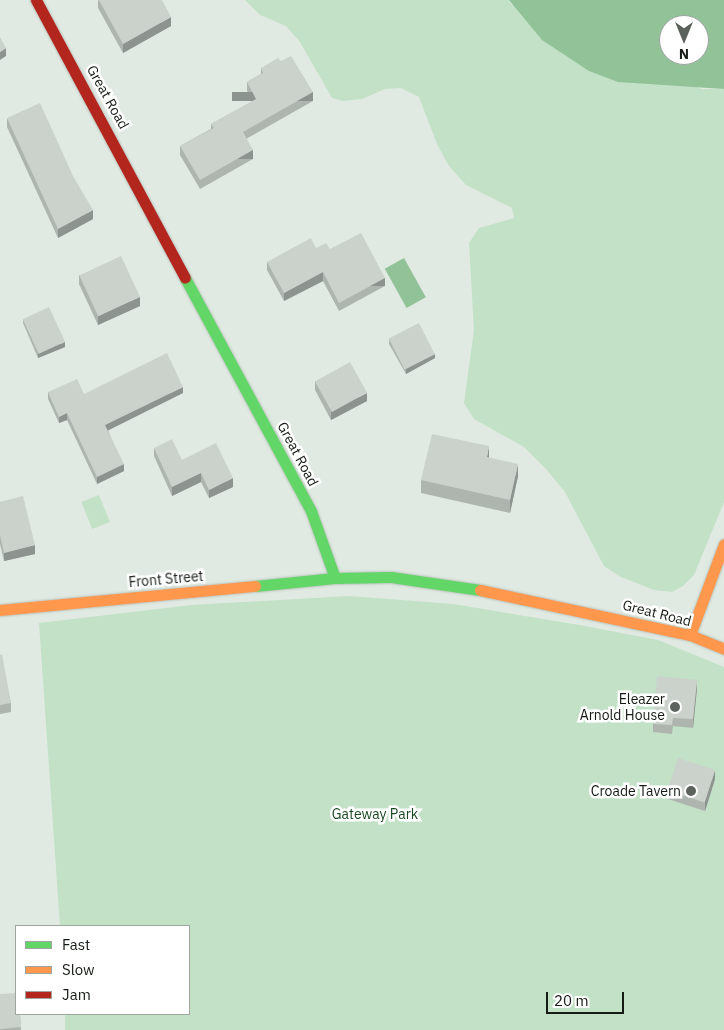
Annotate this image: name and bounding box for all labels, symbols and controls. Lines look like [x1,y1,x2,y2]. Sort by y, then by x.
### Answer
north arrow [659,15,709,65]
text: N [679,45,689,63]
street label: Great Road [84,62,132,132]
street label: Great Road [274,419,322,489]
street label: Front Street [128,567,204,591]
street label: Great Road [621,596,693,630]
place label: Eleazer Arnold House [580,691,665,724]
marker: Eleazer Arnold House [669,701,681,713]
place label: Croade Tavern [591,783,681,799]
marker: Croade Tavern [685,785,697,797]
park label: Gateway Park [332,806,418,822]
legend [15,925,190,1015]
text: Fast [62,935,90,954]
text: Slow [62,960,95,979]
scale bar [549,982,626,1014]
text: Jam [62,985,91,1004]
text: 20 m [554,991,589,1010]

